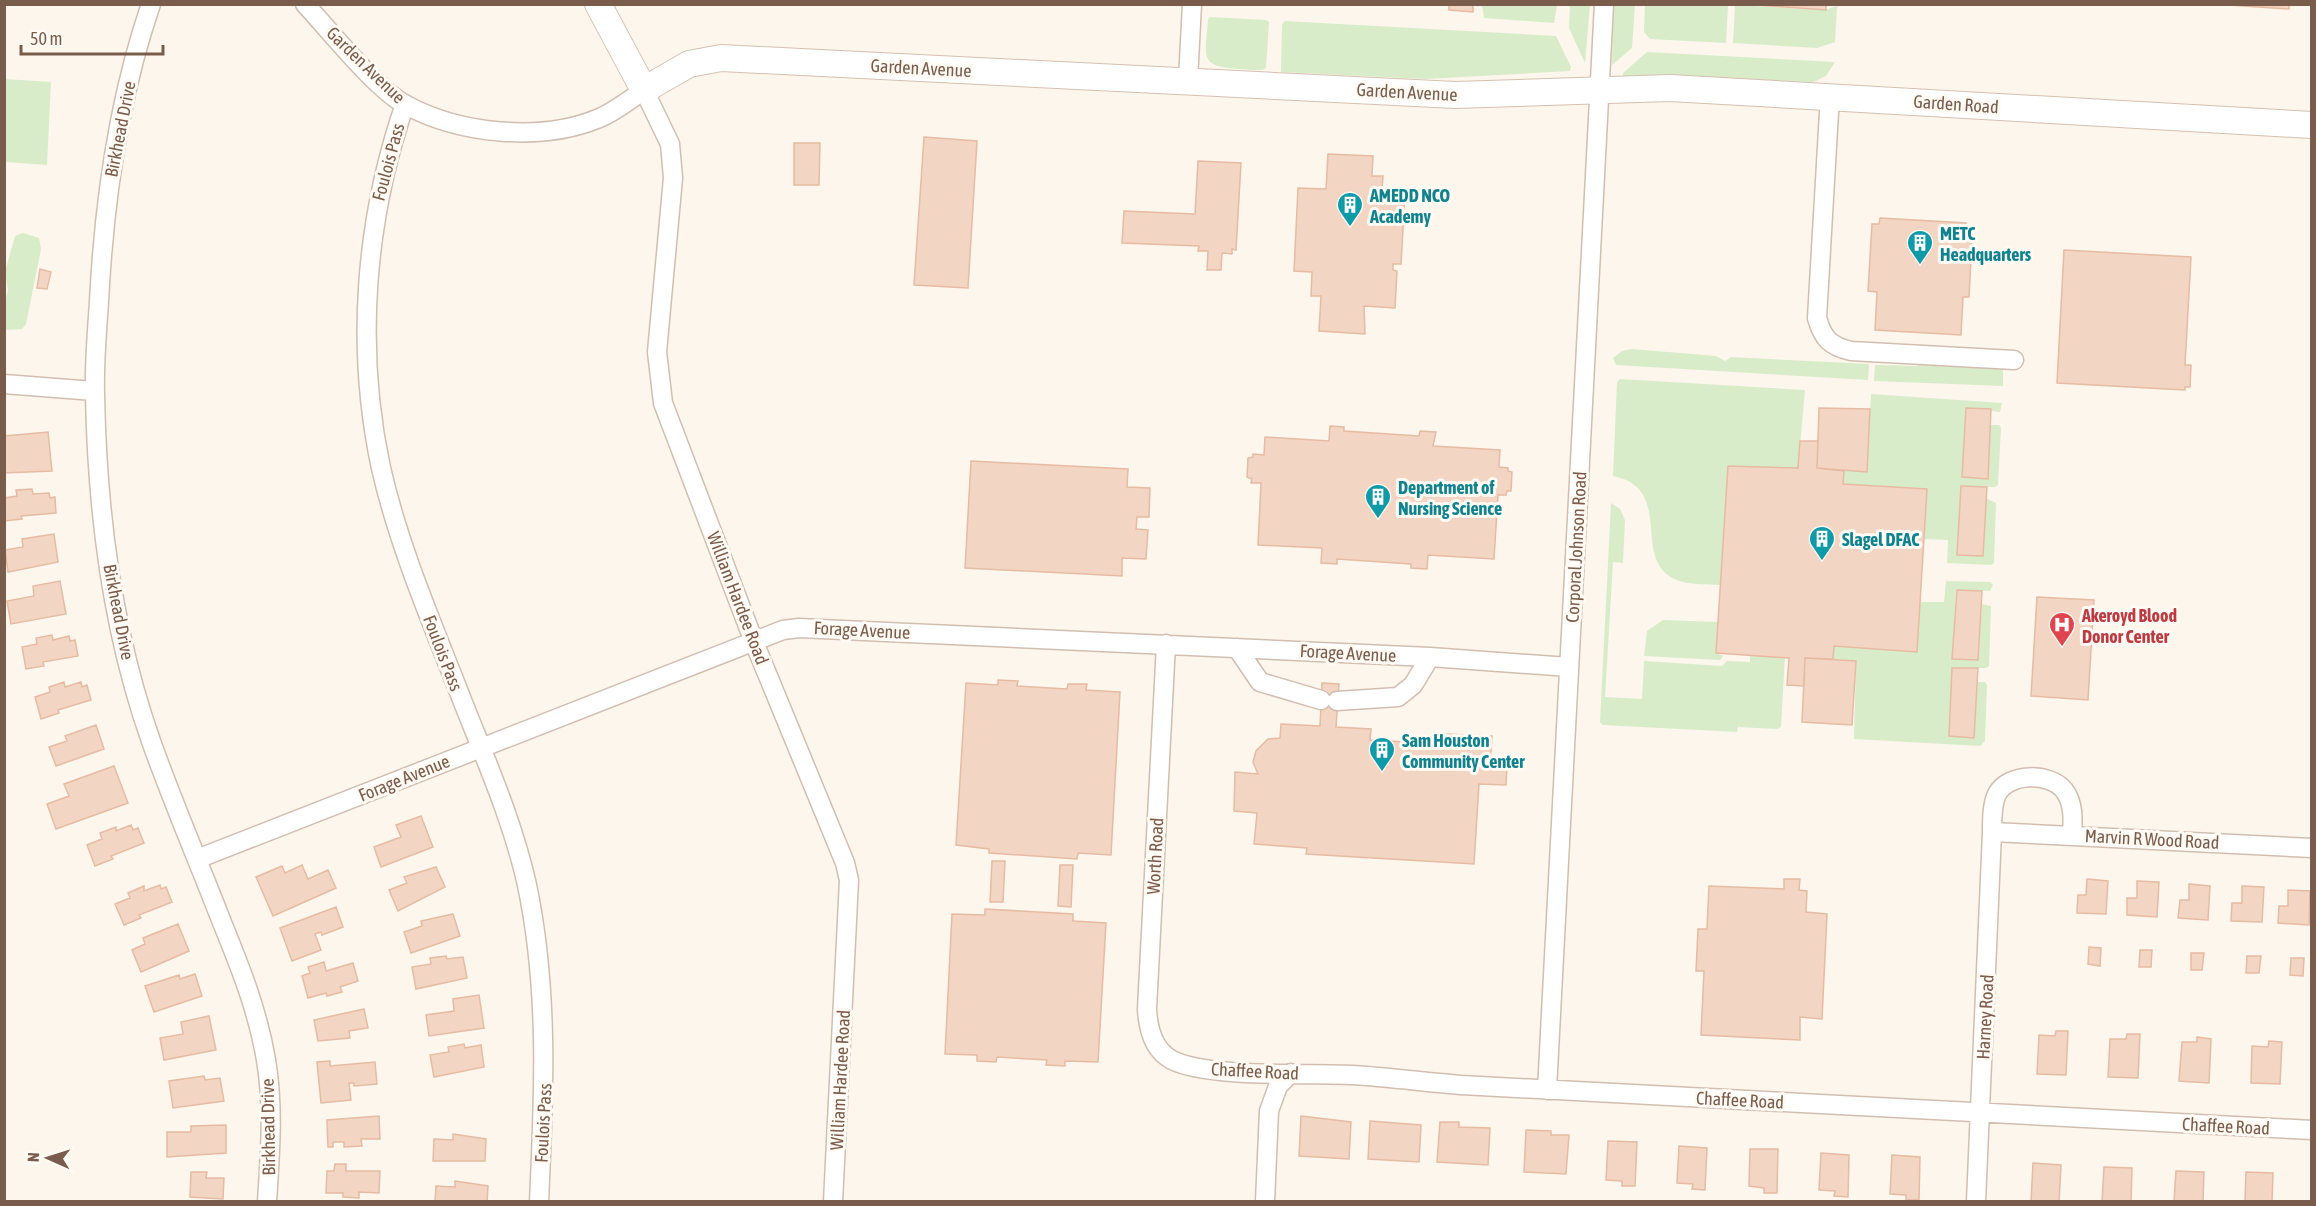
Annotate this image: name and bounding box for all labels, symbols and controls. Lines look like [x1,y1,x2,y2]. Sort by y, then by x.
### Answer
scale bar [21,18,164,56]
street label: Garden Avenue [322,22,410,108]
text: 50 m [30,28,62,49]
street label: Garden Avenue [870,55,972,81]
street label: Birkhead Drive [100,79,140,179]
street label: Garden Avenue [1356,79,1458,105]
street label: Garden Road [1913,91,1999,117]
street label: Foulois Pass [368,121,408,203]
place label: AMEDD NCO Academy [1369,185,1450,227]
building icon: AMEDD NCO Academy [1335,190,1365,228]
place label: METC Headquarters [1940,223,2032,265]
building icon: METC Headquarters [1905,228,1935,266]
street label: Corporal Johnson Road [1562,471,1590,623]
place label: Department of Nursing Science [1398,477,1502,519]
building icon: Department of Nursing Science [1363,482,1393,520]
building icon: Slagel DFAC [1807,524,1837,562]
street label: William Hardee Road [703,529,773,667]
place label: Slagel DFAC [1842,529,1919,550]
street label: Birkhead Drive [99,562,139,662]
place label: Akeroyd Blood Donor Center [2081,605,2177,647]
hospital icon: Akeroyd Blood Donor Center [2047,610,2077,648]
street label: Foulois Pass [419,612,467,694]
street label: Forage Avenue [813,617,911,643]
street label: Forage Avenue [1299,640,1397,666]
place label: Sam Houston Community Center [1402,730,1525,772]
building icon: Sam Houston Community Center [1367,735,1397,773]
street label: Forage Avenue [355,750,453,806]
street label: Worth Road [1143,817,1167,895]
street label: Marvin R Wood Road [2084,825,2220,853]
street label: Harney Road [1972,974,1998,1060]
street label: William Hardee Road [826,1009,854,1151]
street label: Chaffee Road [1210,1058,1300,1084]
street label: Birkhead Drive [257,1078,279,1176]
street label: Foulois Pass [530,1083,556,1163]
street label: Chaffee Road [1695,1087,1785,1113]
street label: Chaffee Road [2181,1113,2271,1139]
north arrow [18,1128,78,1188]
text: N [24,1152,42,1162]

